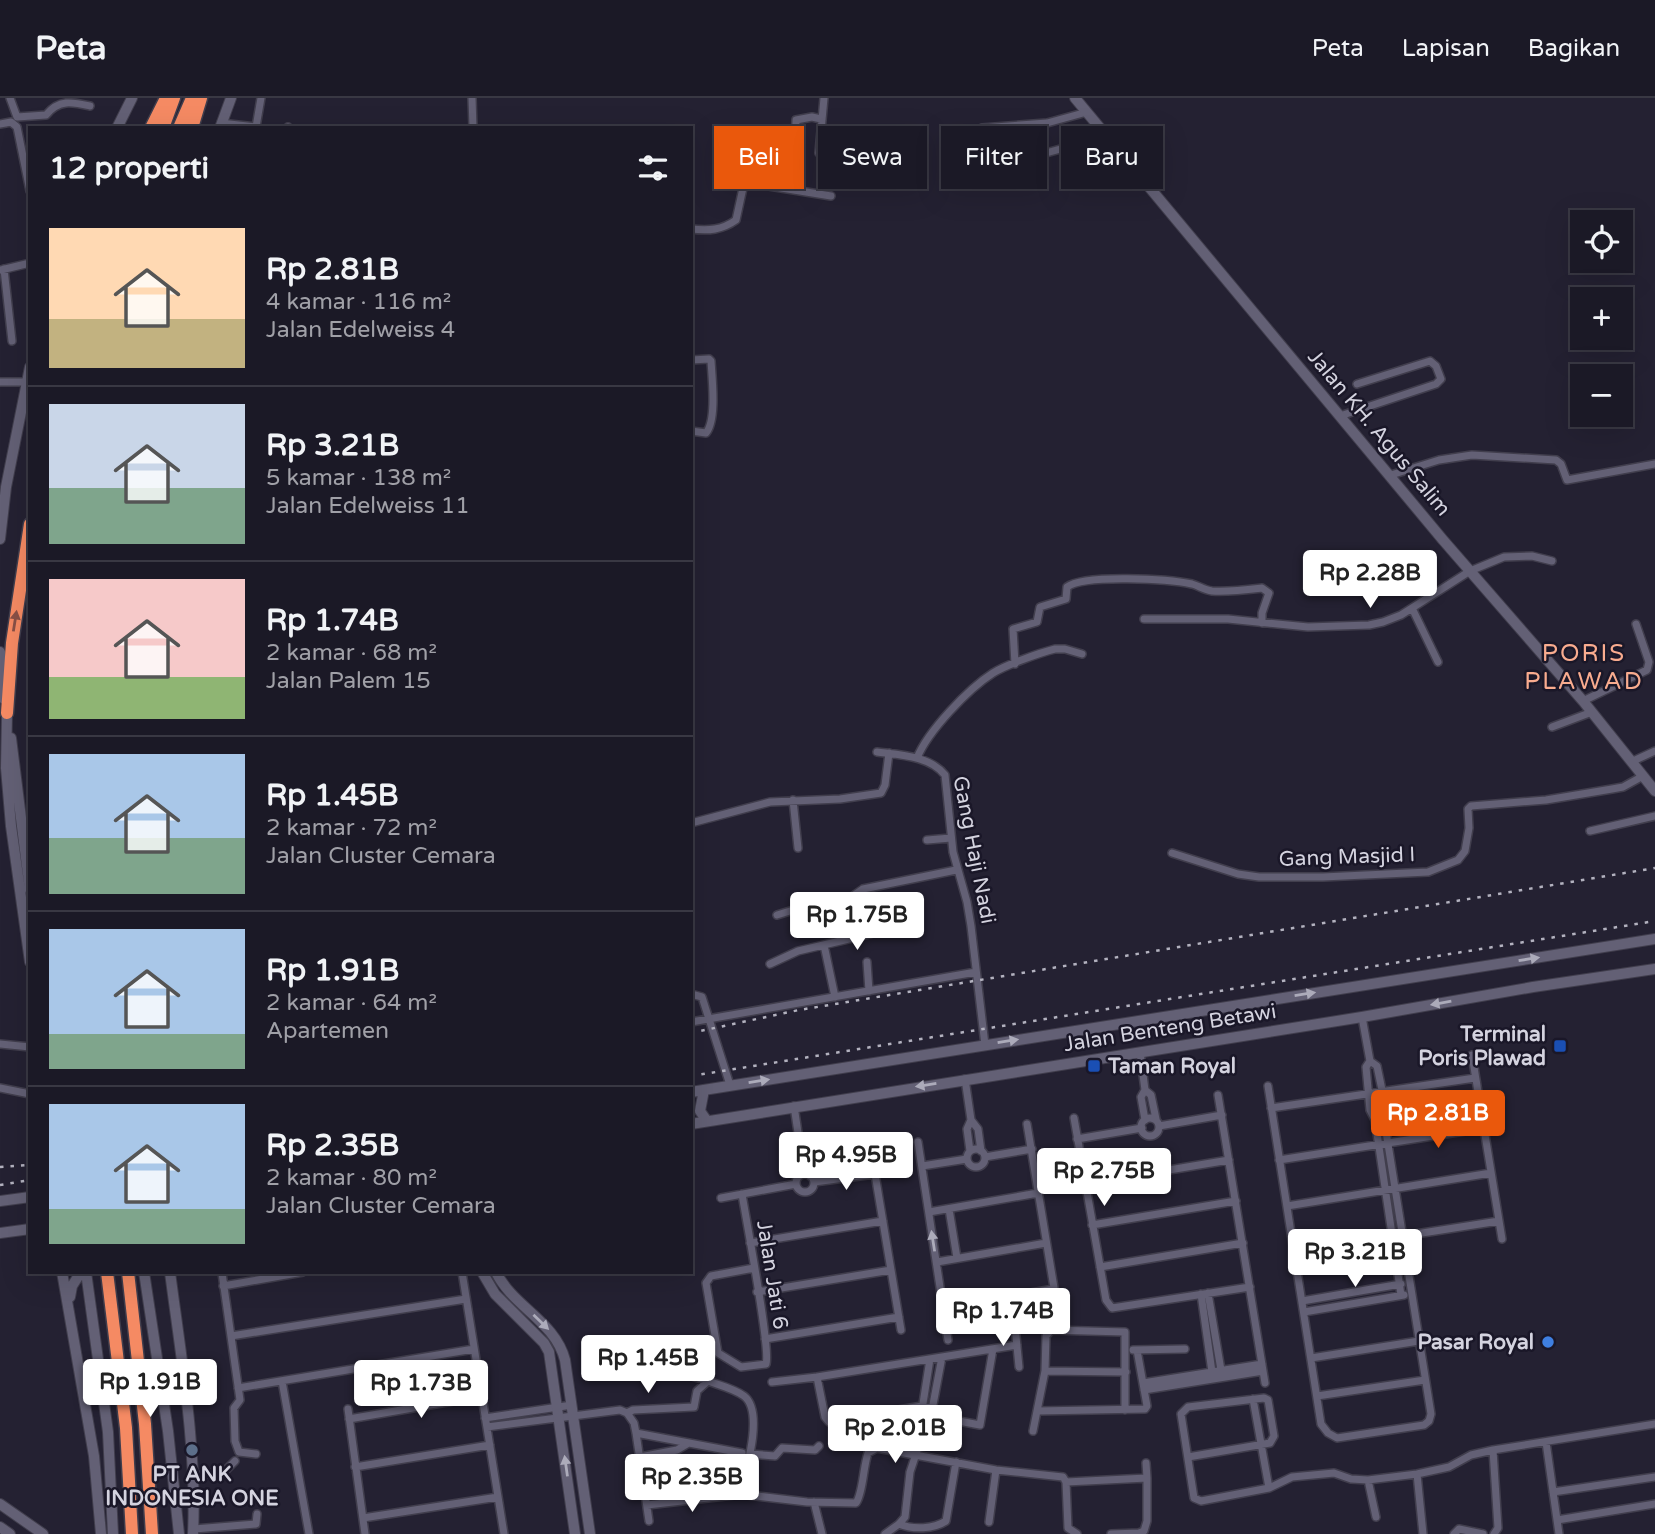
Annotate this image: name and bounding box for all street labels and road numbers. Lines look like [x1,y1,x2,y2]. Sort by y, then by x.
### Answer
street label: Jalan KH. Agus Salim [1302,345,1456,521]
street label: Gang Haji Nadi [947,774,1001,926]
street label: Gang Masjid I [1278,842,1416,872]
street label: Jalan Benteng Betawi [1062,999,1278,1057]
street label: Jalan Jati 6 [751,1219,793,1331]

